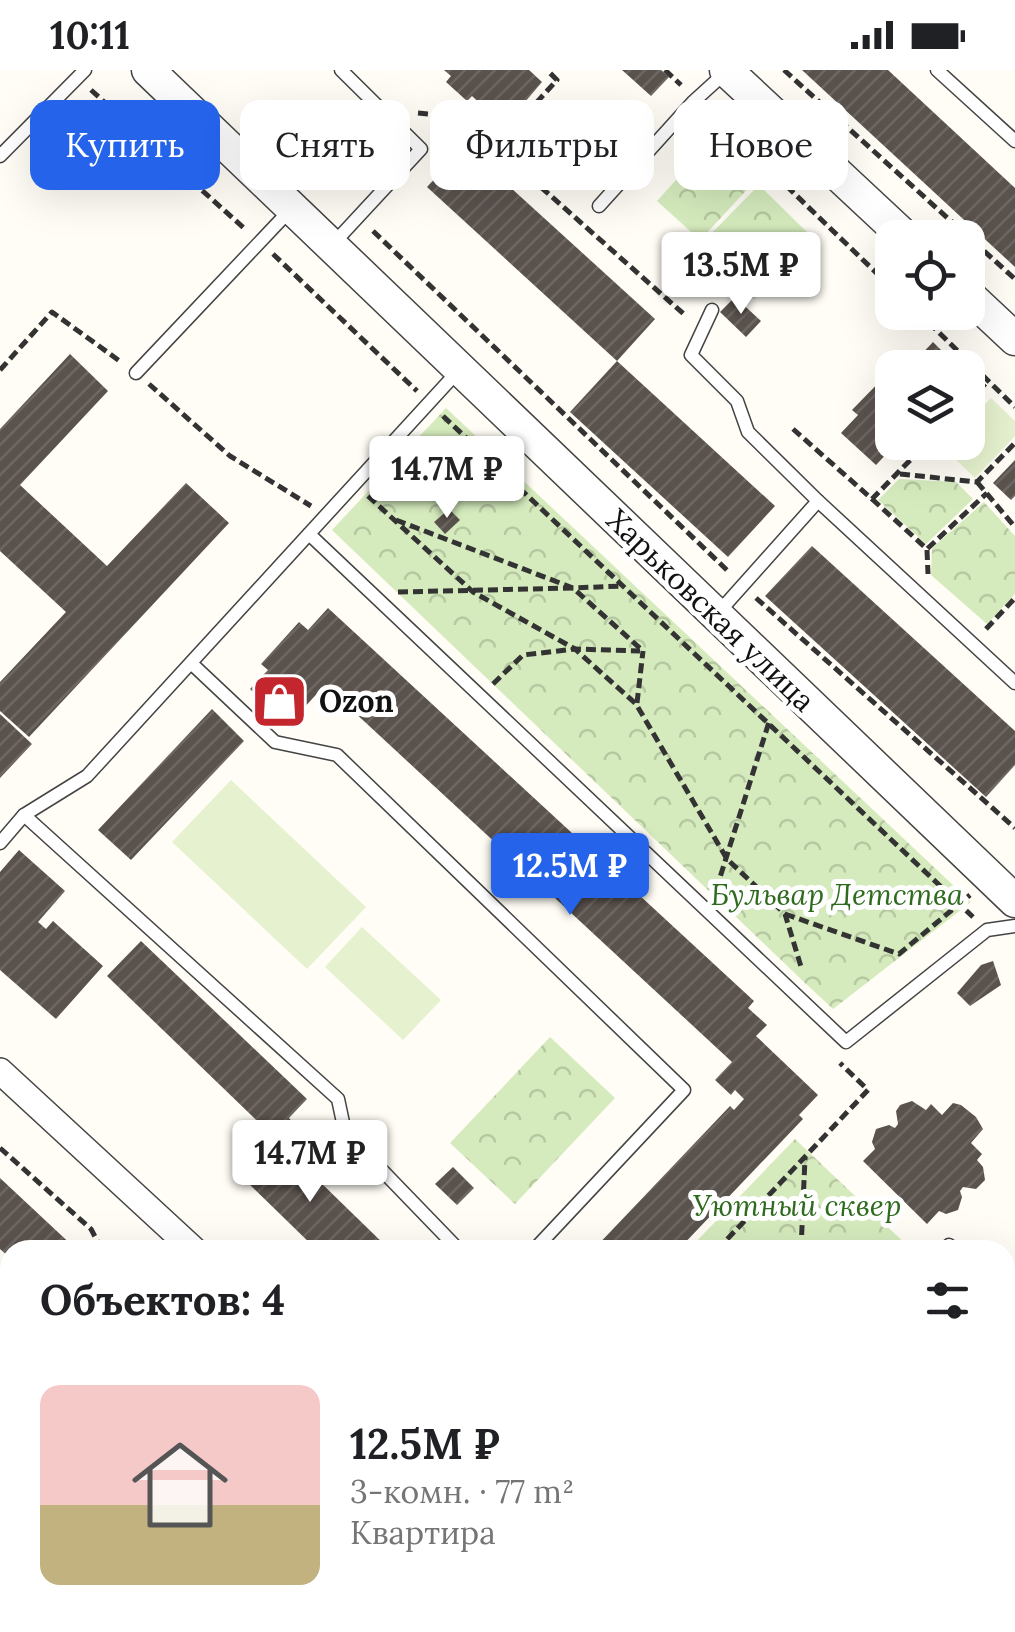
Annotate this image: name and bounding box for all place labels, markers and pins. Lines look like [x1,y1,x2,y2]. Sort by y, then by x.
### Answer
pin: 13.5M ₽ [649,232,833,317]
pin: 14.7M ₽ [355,436,539,521]
shop icon: Ozon [250,671,310,731]
place label: Ozon [319,682,394,720]
pin: 12.5M ₽ [478,833,662,918]
pin: 14.7M ₽ [218,1120,402,1205]

